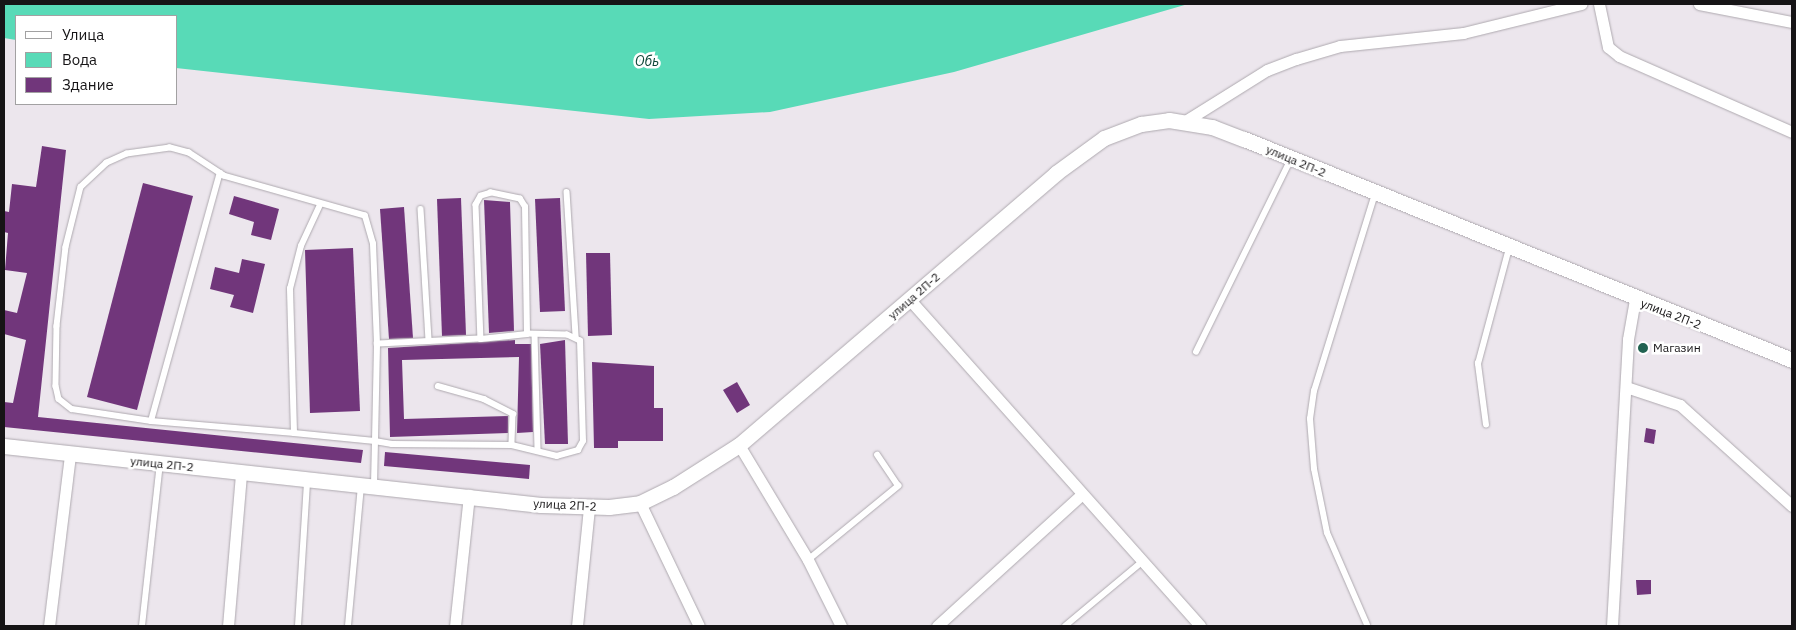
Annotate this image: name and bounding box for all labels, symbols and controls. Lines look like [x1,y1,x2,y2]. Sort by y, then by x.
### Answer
legend [15,15,178,105]
text: Улица [62,25,104,44]
text: Вода [62,50,97,69]
water label: Обь [635,53,659,69]
text: Здание [62,75,114,94]
street label: улица 2П-2 [1264,142,1328,180]
street label: улица 2П-2 [885,270,943,322]
street label: улица 2П-2 [1639,296,1703,332]
place label: Магазин [1653,341,1701,355]
marker: Магазин [1637,342,1649,354]
street label: улица 2П-2 [130,454,194,474]
street label: улица 2П-2 [533,496,597,514]

